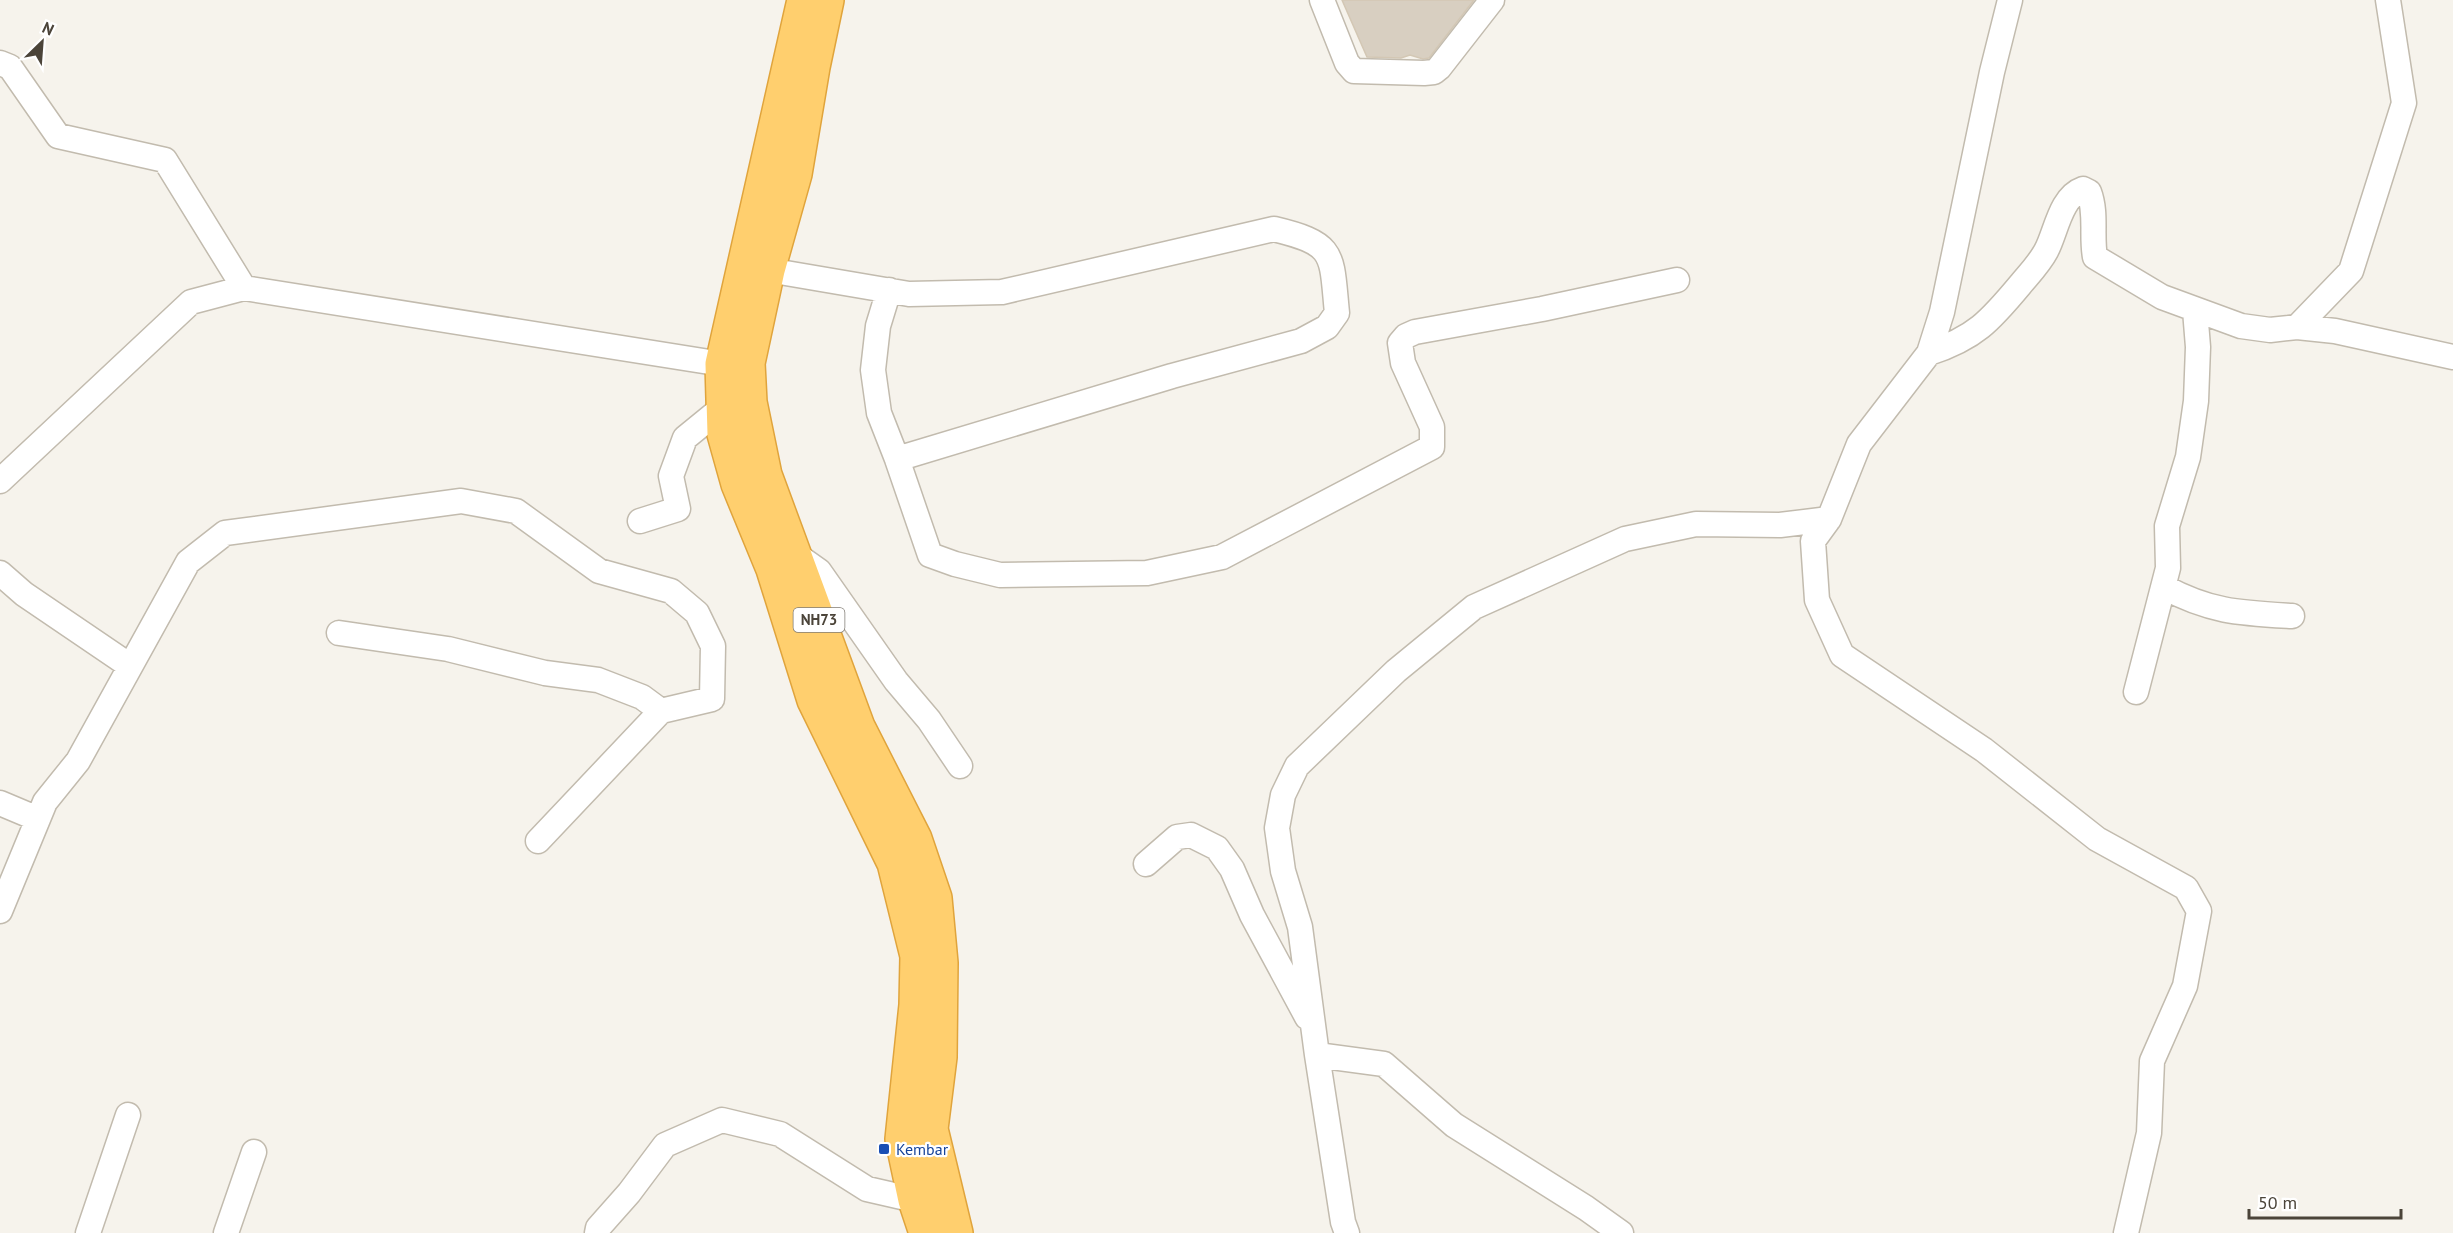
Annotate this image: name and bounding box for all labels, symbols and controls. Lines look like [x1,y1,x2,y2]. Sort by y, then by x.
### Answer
north arrow [12,12,72,72]
text: N [39,17,57,40]
road number: NH73 [794,608,844,632]
place label: Kembar [896,1139,949,1159]
marker: Kembar [877,1142,891,1156]
scale bar [2249,1182,2400,1220]
text: 50 m [2258,1191,2297,1214]

